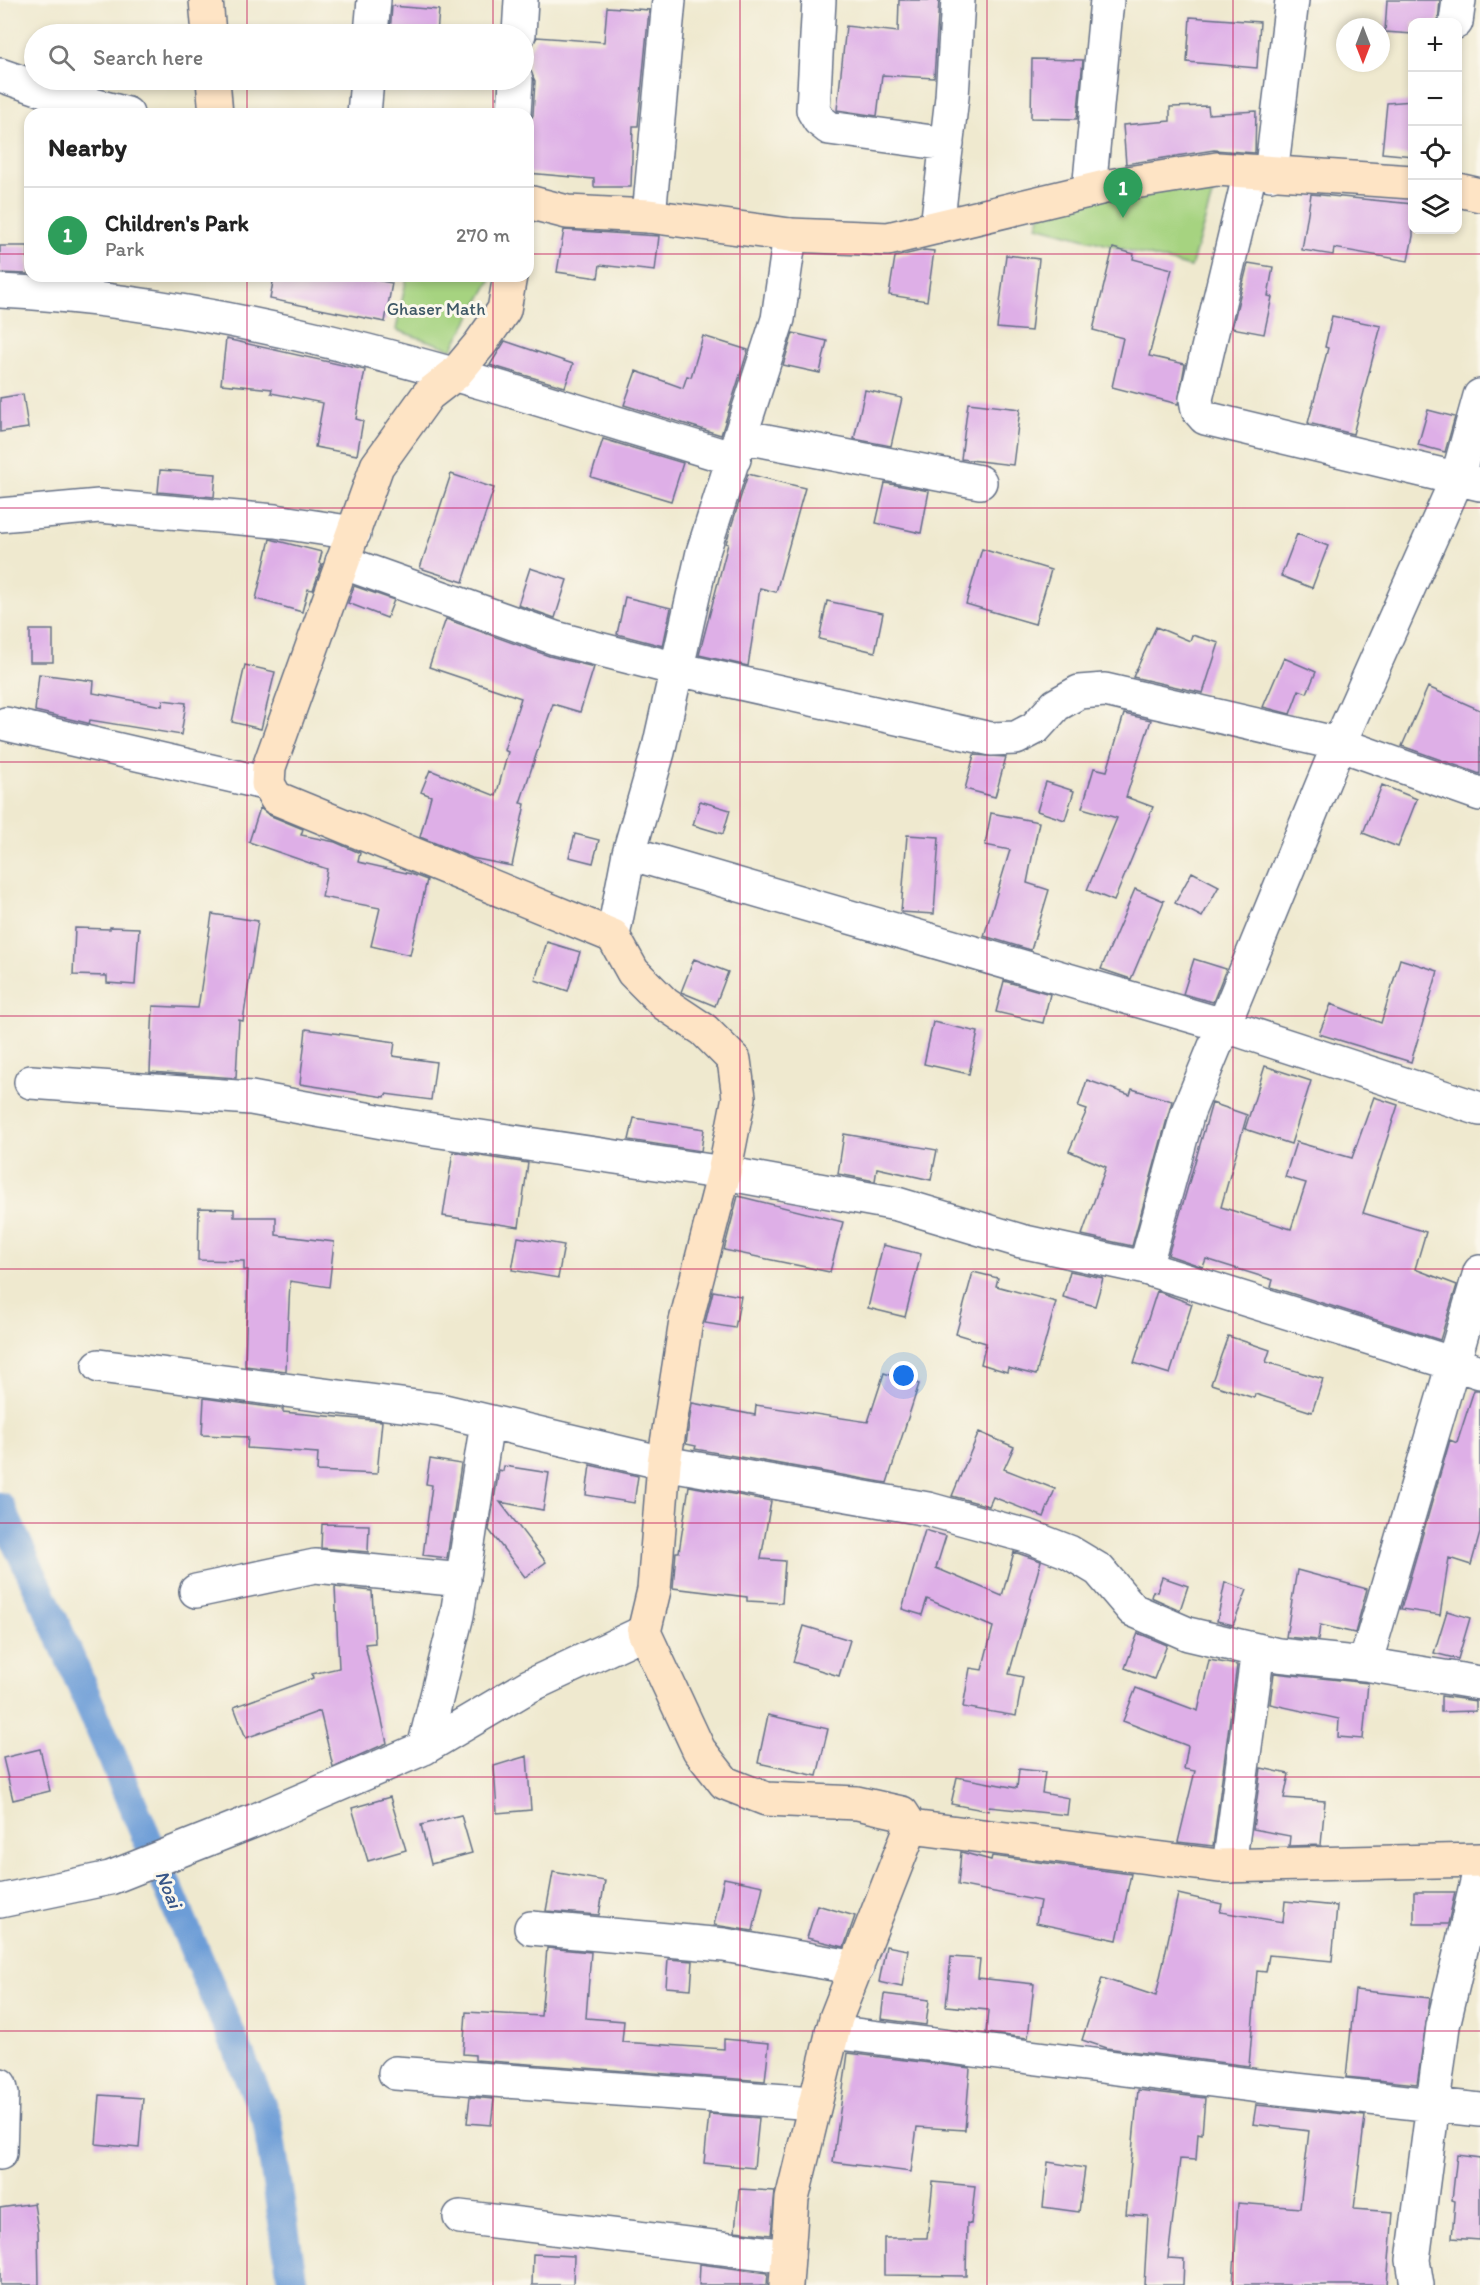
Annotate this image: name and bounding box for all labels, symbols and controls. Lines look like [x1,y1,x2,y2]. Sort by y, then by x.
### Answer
north arrow [1336,18,1390,72]
map controls [1408,18,1462,234]
button: + [1408,18,1462,72]
search box [24,24,534,90]
icon: search [45,41,78,74]
text: Search here [93,44,203,71]
button: − [1408,72,1462,126]
button: locate [1408,126,1462,180]
text: Nearby [48,131,127,163]
pin: 1 [1104,168,1142,218]
button: layers [1408,180,1462,234]
text: Children's Park [105,210,249,237]
text: 1 [63,223,72,247]
text: 270 m [456,223,510,247]
text: Park [105,237,144,261]
park label: Ghaser Math [387,298,485,320]
your location [889,1361,918,1390]
water label: Noai [150,1867,188,1913]

